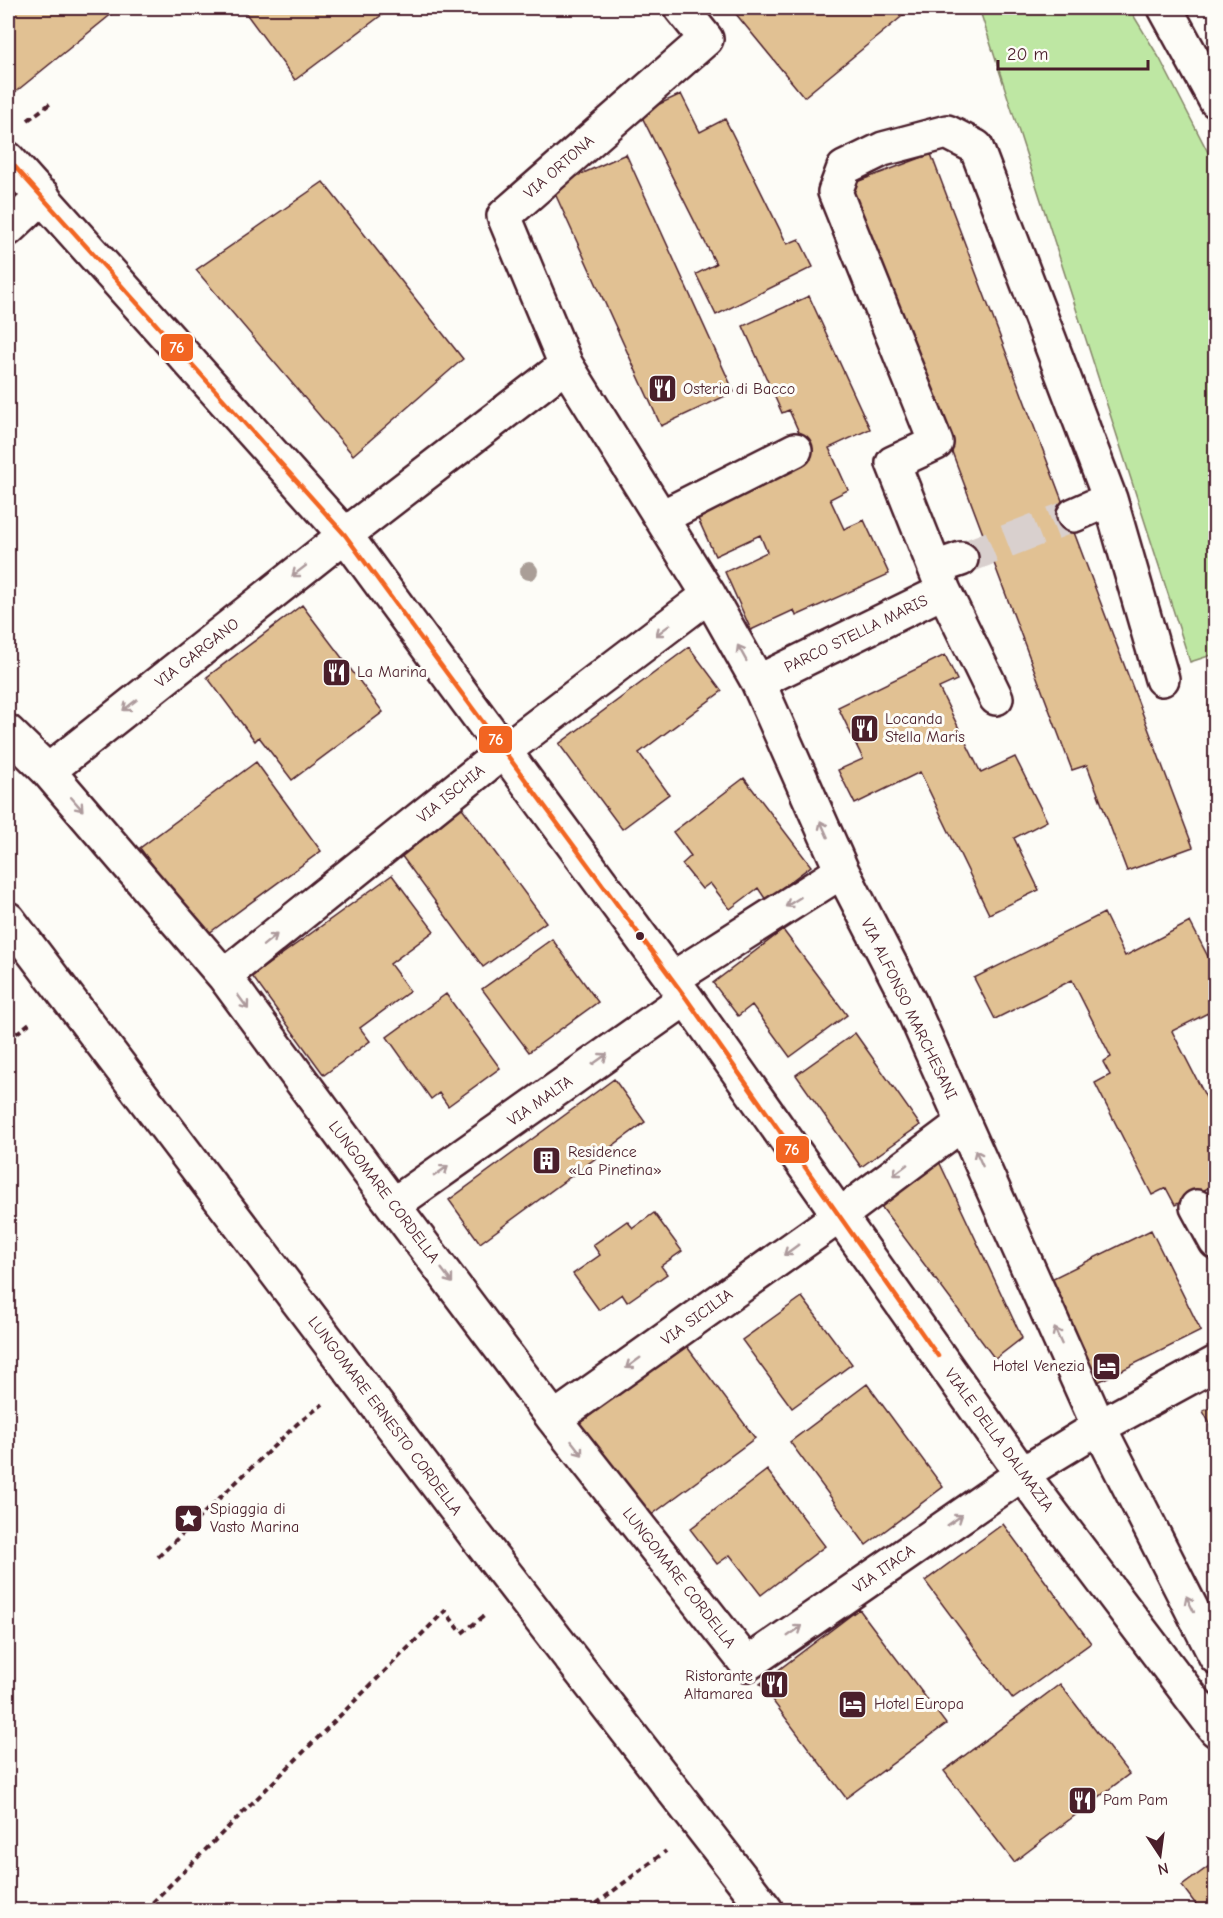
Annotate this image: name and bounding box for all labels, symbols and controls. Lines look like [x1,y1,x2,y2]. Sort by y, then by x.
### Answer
scale bar [998,33,1148,71]
text: 20 m [1007,44,1048,65]
street label: VIA ORTONA [520,132,598,202]
line badge: 76 [160,333,194,362]
text: 76 [170,339,184,357]
restaurant icon: Osteria di Bacco [646,373,678,405]
place label: Osteria di Bacco [683,380,795,398]
one-way arrow [291,564,307,577]
street label: PARCO STELLA MARIS [781,591,931,677]
street label: VIA GARGANO [152,615,242,691]
one-way arrow [655,624,671,637]
one-way arrow [735,645,747,662]
restaurant icon: La Marina [320,656,352,688]
place label: La Marina [357,663,427,681]
one-way arrow [122,699,138,712]
place label: Locanda Stella Maris [885,710,965,746]
restaurant icon: Locanda Stella Maris [848,712,880,744]
line badge: 76 [478,725,513,754]
text: 76 [489,731,503,749]
street label: VIA ISCHIA [414,761,488,827]
one-way arrow [70,796,84,811]
one-way arrow [817,821,829,839]
one-way arrow [785,897,802,909]
street label: VIA ALFONSO MARCHESANI [857,916,961,1102]
unlabelled marker [634,930,646,942]
one-way arrow [262,933,278,946]
one-way arrow [237,993,249,1009]
one-way arrow [591,1053,608,1065]
street label: VIA MALTA [504,1072,576,1130]
street label: LUNGOMARE CORDELLA [325,1118,443,1266]
line badge: 76 [775,1135,810,1164]
text: 76 [785,1141,799,1159]
place label: Residence «La Pinetina» [568,1143,662,1179]
building icon: Residence «La Pinetina» [531,1145,563,1177]
one-way arrow [973,1149,984,1167]
one-way arrow [892,1164,908,1177]
one-way arrow [432,1165,448,1177]
one-way arrow [784,1243,800,1256]
one-way arrow [440,1268,453,1284]
street label: VIA SICILIA [658,1285,736,1349]
street label: LUNGOMARE ERNESTO CORDELLA [304,1313,466,1519]
one-way arrow [1052,1327,1064,1345]
hotel icon: Hotel Venezia [1090,1350,1122,1382]
one-way arrow [625,1357,641,1369]
place label: Hotel Venezia [993,1357,1085,1375]
street label: VIALE DELLA DALMAZIA [941,1365,1057,1515]
one-way arrow [571,1440,584,1456]
place label: Spiaggia di Vasto Marina [210,1500,299,1536]
place icon: Spiaggia di Vasto Marina [173,1502,205,1534]
street label: LUNGOMARE CORDELLA [619,1504,739,1652]
one-way arrow [946,1514,962,1526]
street label: VIA ITACA [850,1541,918,1597]
one-way arrow [1183,1596,1195,1614]
one-way arrow [786,1625,802,1637]
place label: Ristorante Altamarea [684,1667,753,1703]
restaurant icon: Ristorante Altamarea [758,1669,790,1701]
hotel icon: Hotel Europa [837,1688,869,1720]
place label: Hotel Europa [874,1695,964,1713]
restaurant icon: Pam Pam [1066,1784,1098,1816]
place label: Pam Pam [1103,1791,1168,1809]
north arrow [1130,1825,1190,1885]
text: N [1156,1859,1170,1879]

